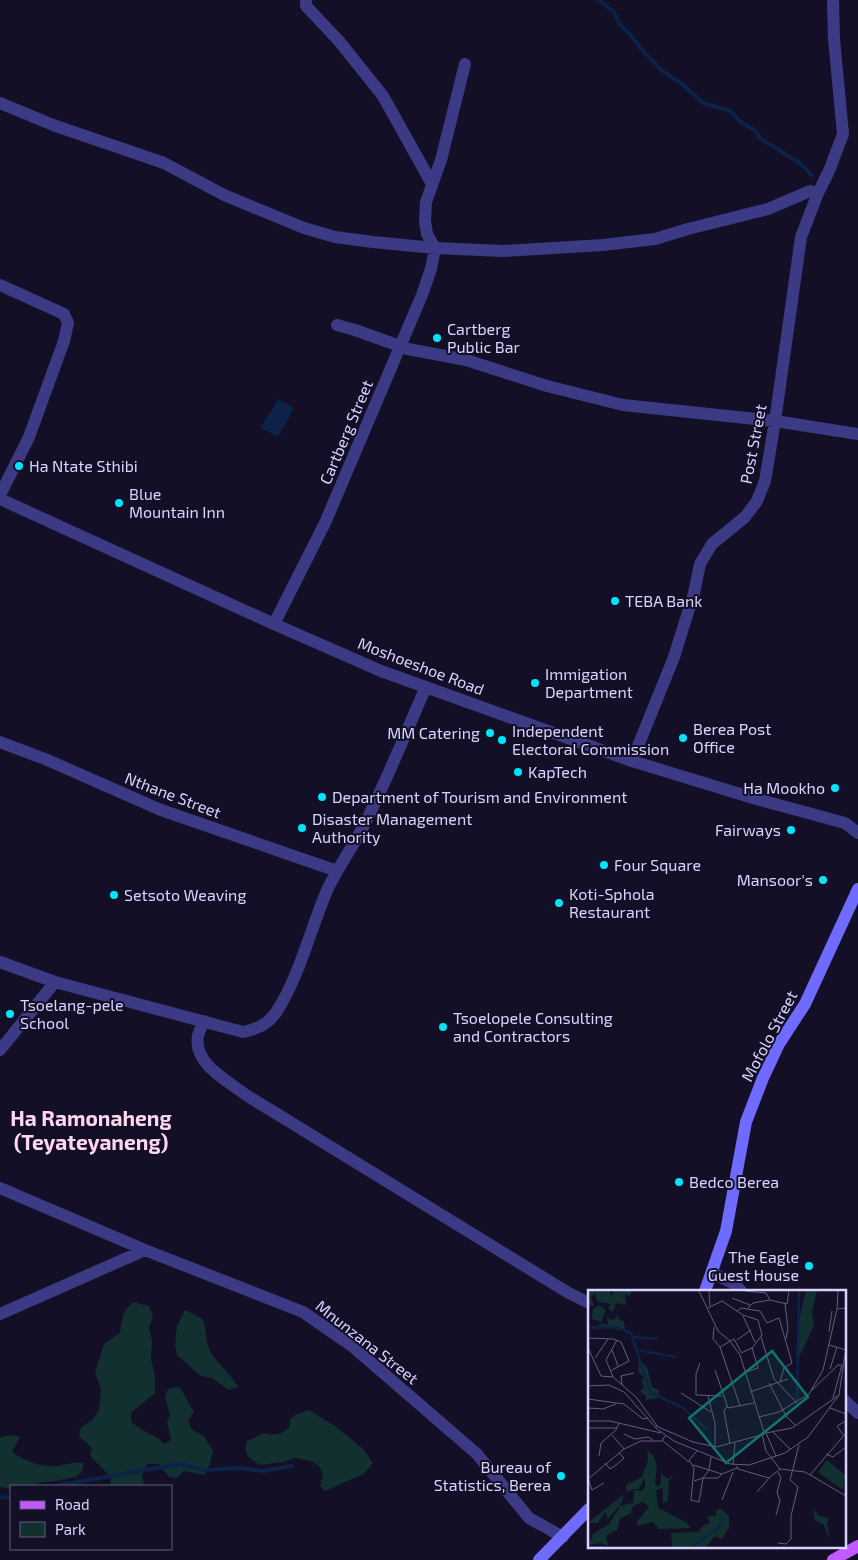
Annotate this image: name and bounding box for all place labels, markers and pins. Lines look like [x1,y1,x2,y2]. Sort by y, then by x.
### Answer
place label: Cartberg Public Bar [447,319,520,356]
marker: Cartberg Public Bar [431,332,443,344]
place label: Ha Ntate Sthibi [29,456,138,475]
marker: Ha Ntate Sthibi [13,460,25,472]
place label: Blue Mountain Inn [129,484,225,521]
marker: Blue Mountain Inn [113,497,125,509]
place label: TEBA Bank [625,591,702,610]
marker: TEBA Bank [609,595,621,607]
place label: Immigation Department [545,664,633,701]
marker: Immigation Department [529,677,541,689]
place label: Berea Post Office [693,719,771,756]
place label: Independent Electoral Commission [512,721,669,758]
place label: MM Catering [387,723,480,742]
marker: MM Catering [484,727,496,739]
marker: Berea Post Office [677,732,689,744]
marker: Independent Electoral Commission [496,734,508,746]
place label: KapTech [528,762,587,781]
marker: KapTech [512,766,524,778]
place label: Ha Mookho [743,778,825,797]
marker: Ha Mookho [829,782,841,794]
place label: Department of Tourism and Environment [332,787,627,806]
marker: Department of Tourism and Environment [316,791,328,803]
place label: Disaster Management Authority [312,809,472,846]
place label: Fairways [715,820,781,839]
marker: Disaster Management Authority [296,822,308,834]
marker: Fairways [785,824,797,836]
place label: Four Square [614,855,701,874]
marker: Four Square [598,859,610,871]
place label: Mansoor's [737,870,813,889]
marker: Mansoor's [817,874,829,886]
place label: Koti-Sphola Restaurant [569,884,655,921]
place label: Setsoto Weaving [124,885,246,904]
marker: Setsoto Weaving [108,889,120,901]
marker: Koti-Sphola Restaurant [553,897,565,909]
place label: Tsoelang-pele School [20,995,124,1032]
marker: Tsoelang-pele School [4,1008,16,1020]
place label: Tsoelopele Consulting and Contractors [453,1008,613,1045]
marker: Tsoelopele Consulting and Contractors [437,1021,449,1033]
place label: Bedco Berea [689,1172,779,1191]
marker: Bedco Berea [673,1176,685,1188]
place label: The Eagle Guest House [708,1247,799,1284]
marker: The Eagle Guest House [803,1260,815,1272]
place label: Bureau of Statistics, Berea [434,1457,552,1494]
marker: Bureau of Statistics, Berea [555,1470,567,1482]

